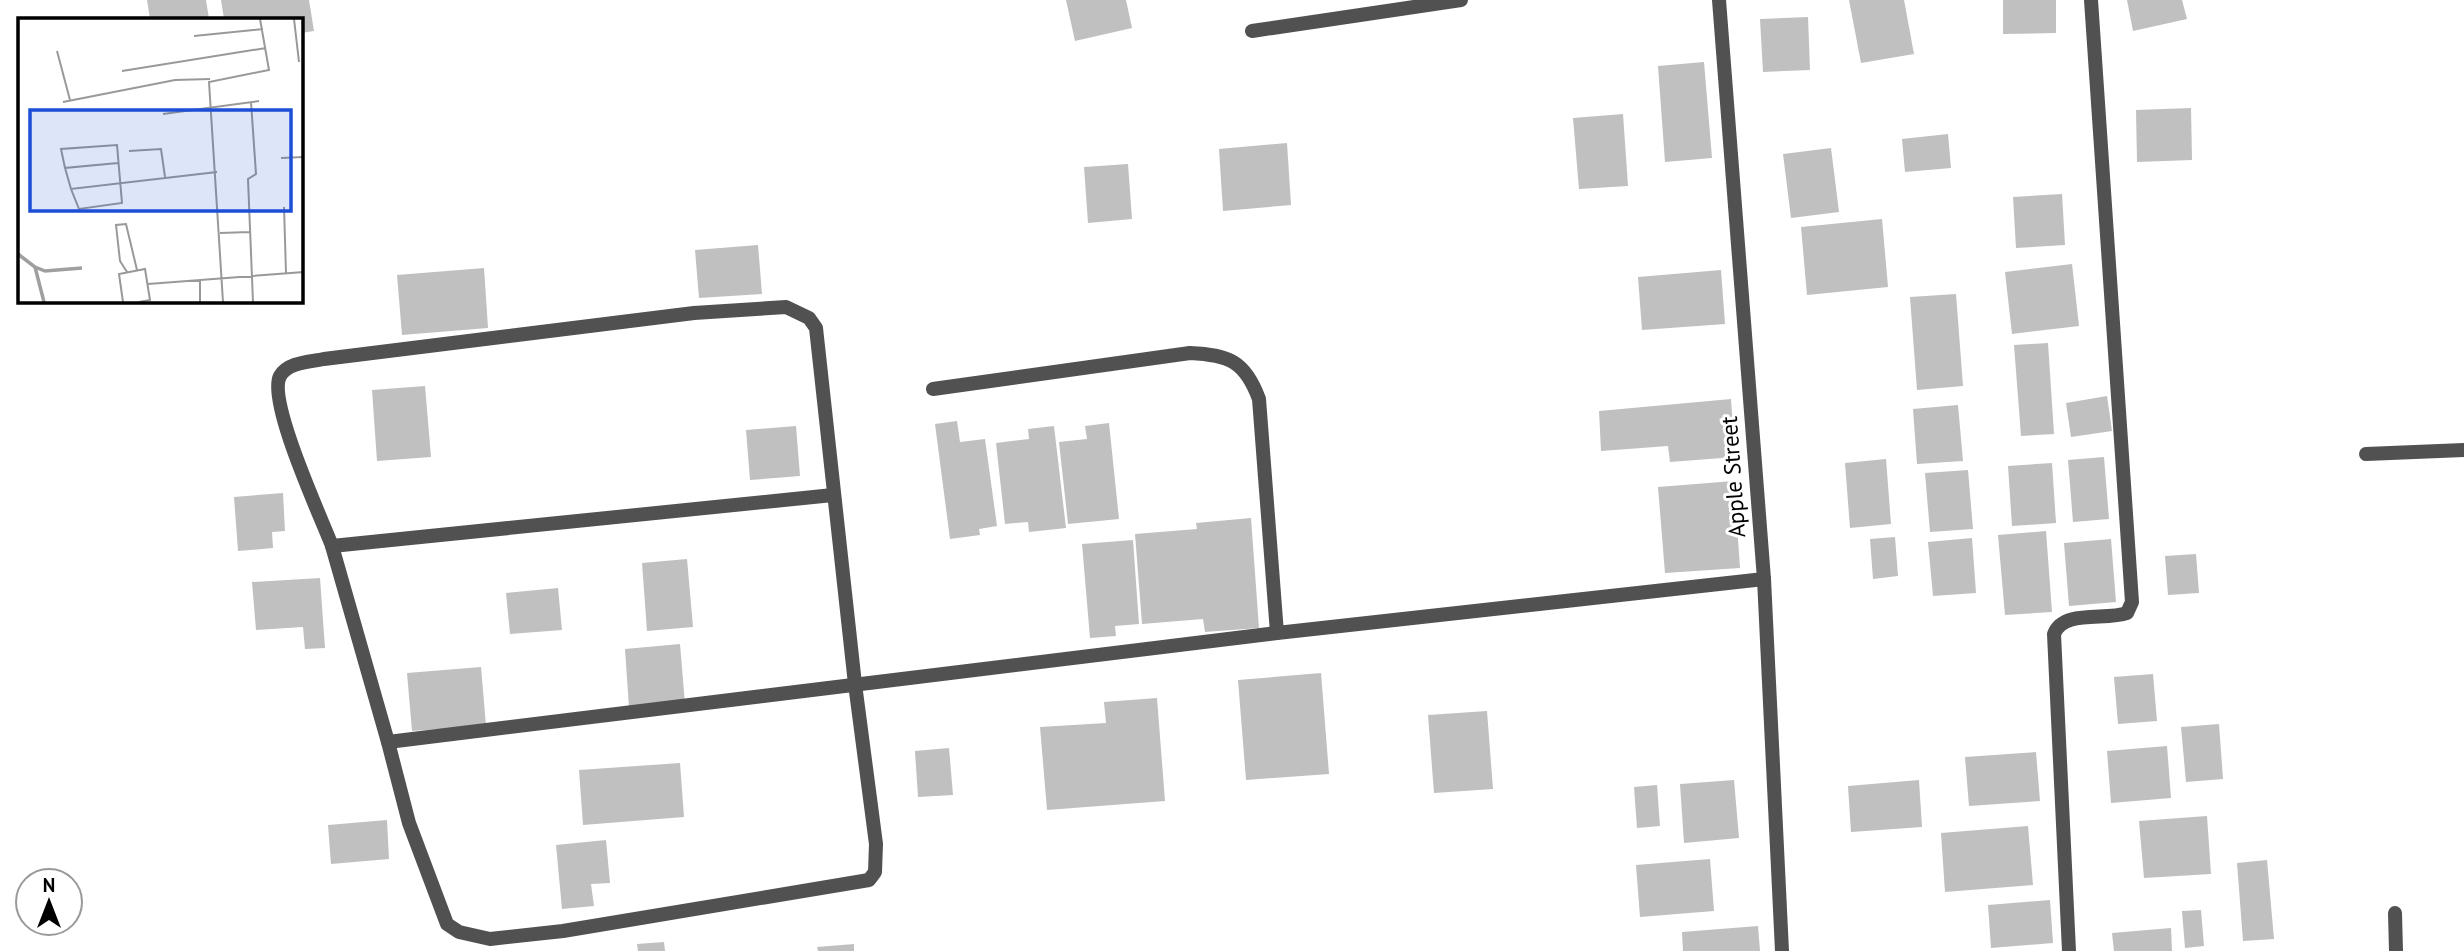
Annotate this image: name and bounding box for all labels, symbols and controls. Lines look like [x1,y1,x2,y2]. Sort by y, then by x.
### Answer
inset map [18,18,303,303]
street label: Apple Street [1714,415,1751,539]
north arrow [14,867,84,937]
text: N [43,873,55,897]

